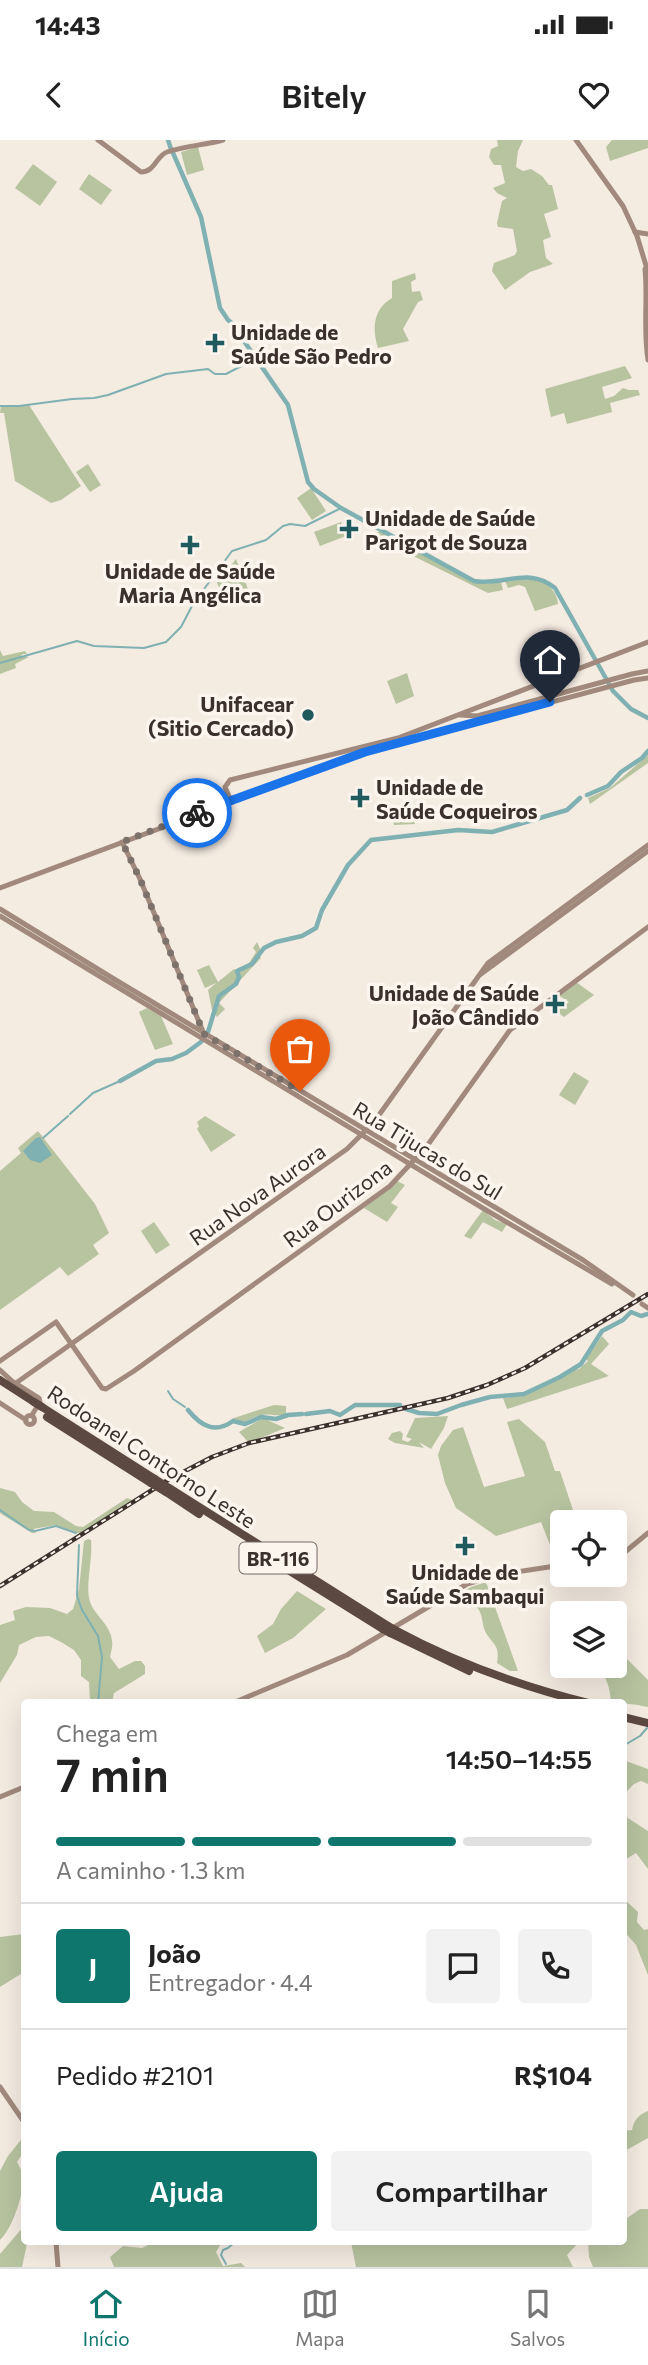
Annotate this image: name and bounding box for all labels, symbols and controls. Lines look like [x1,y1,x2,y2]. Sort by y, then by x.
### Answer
text: 14:43 [35,9,101,40]
text: Bitely [281,75,367,115]
icon: back [35,76,73,114]
icon: heart [575,76,613,114]
place label: Unidade de Saúde São Pedro [231,319,392,368]
marker: Unidade de Saúde São Pedro [205,333,225,353]
place label: Unidade de Saúde Parigot de Souza [365,505,535,554]
marker: Unidade de Saúde Parigot de Souza [339,519,359,539]
marker: Unidade de Saúde Maria Angélica [180,535,200,555]
place label: Unidade de Saúde Maria Angélica [105,558,275,607]
pin [520,630,580,702]
icon: home [531,641,569,679]
place label: Unifacear (Sitio Cercado) [148,691,294,740]
marker: Unifacear (Sitio Cercado) [300,707,316,723]
place label: Unidade de Saúde Coqueiros [376,774,538,823]
courier [162,778,232,848]
marker: Unidade de Saúde Coqueiros [350,788,370,808]
icon: bike [178,794,216,832]
place label: Unidade de Saúde João Cândido [369,980,539,1029]
marker: Unidade de Saúde João Cândido [545,994,565,1014]
pin [270,1019,330,1091]
icon: bag [281,1030,319,1068]
street label: Rua Tijucas do Sul [349,1096,507,1204]
street label: Rua Nova Aurora [184,1138,330,1250]
street label: Rua Ourizona [278,1154,396,1252]
street label: Rodoanel Contorno Leste [43,1379,261,1533]
map controls [550,1510,627,1678]
button: locate [550,1510,627,1587]
marker: Unidade de Saúde Sambaqui [455,1536,475,1556]
road number: BR-116 [240,1542,316,1574]
place label: Unidade de Saúde Sambaqui [386,1559,544,1608]
button: layers [550,1601,627,1678]
text: Chega em [56,1719,158,1747]
text: 14:50–14:55 [446,1743,592,1774]
text: 7 min [56,1745,169,1801]
text: A caminho · 1.3 km [56,1856,245,1884]
button: chat [426,1929,500,2003]
button: phone [518,1929,592,2003]
text: João [148,1937,201,1968]
text: J [89,1951,97,1982]
text: Entregador · 4.4 [148,1968,313,1996]
text: Pedido #2101 [56,2059,214,2090]
text: R$104 [514,2059,592,2090]
button: Ajuda [56,2151,317,2231]
button: Compartilhar [331,2151,592,2231]
tab: Início [83,2285,130,2350]
tab: Mapa [295,2285,344,2350]
tab: Salvos [510,2285,565,2350]

